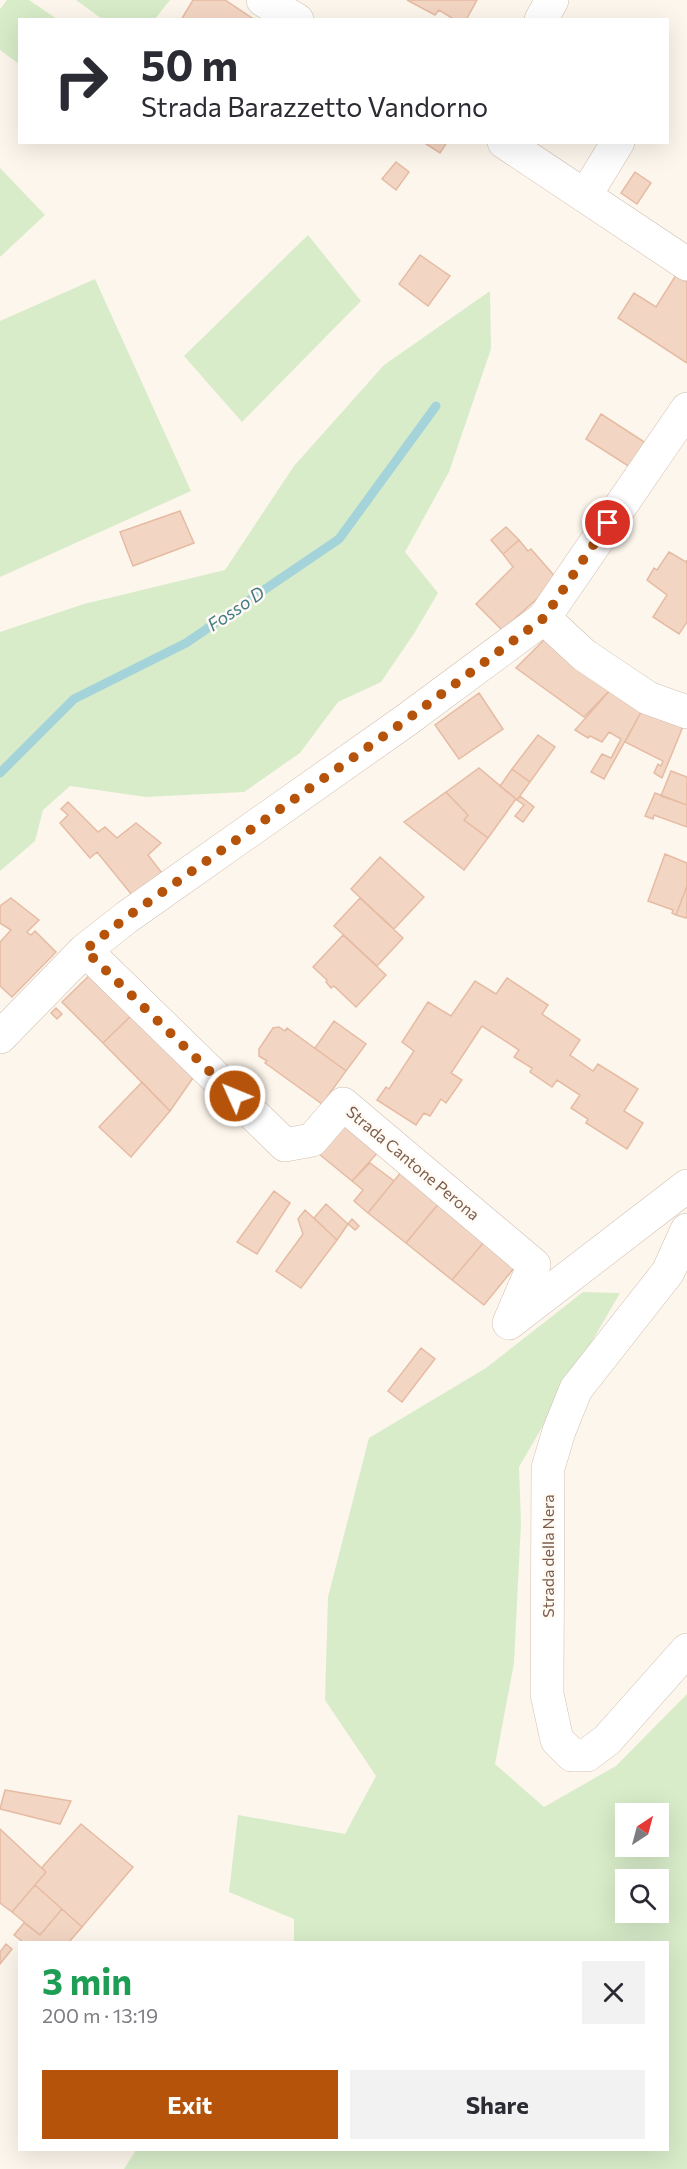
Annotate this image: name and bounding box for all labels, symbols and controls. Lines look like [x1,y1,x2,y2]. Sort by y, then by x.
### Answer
text: 50 m [141,38,238,90]
icon: right [42,42,120,120]
text: Strada Barazzetto Vandorno [141,90,488,123]
pin [582,497,633,548]
icon: arrive [591,506,624,539]
water label: Fosso D [203,581,268,635]
position arrow [203,1064,267,1128]
street label: Strada Cantone Perona [343,1101,484,1224]
street label: Strada della Nera [538,1494,557,1618]
north arrow [615,1803,669,1857]
map controls [615,1803,669,1923]
button: search [615,1869,669,1923]
text: 3 min [42,1958,132,2002]
button: close [582,1961,645,2024]
text: 200 m · 13:19 [42,2003,158,2027]
button: Exit [42,2070,338,2139]
button: Share [350,2070,645,2139]

